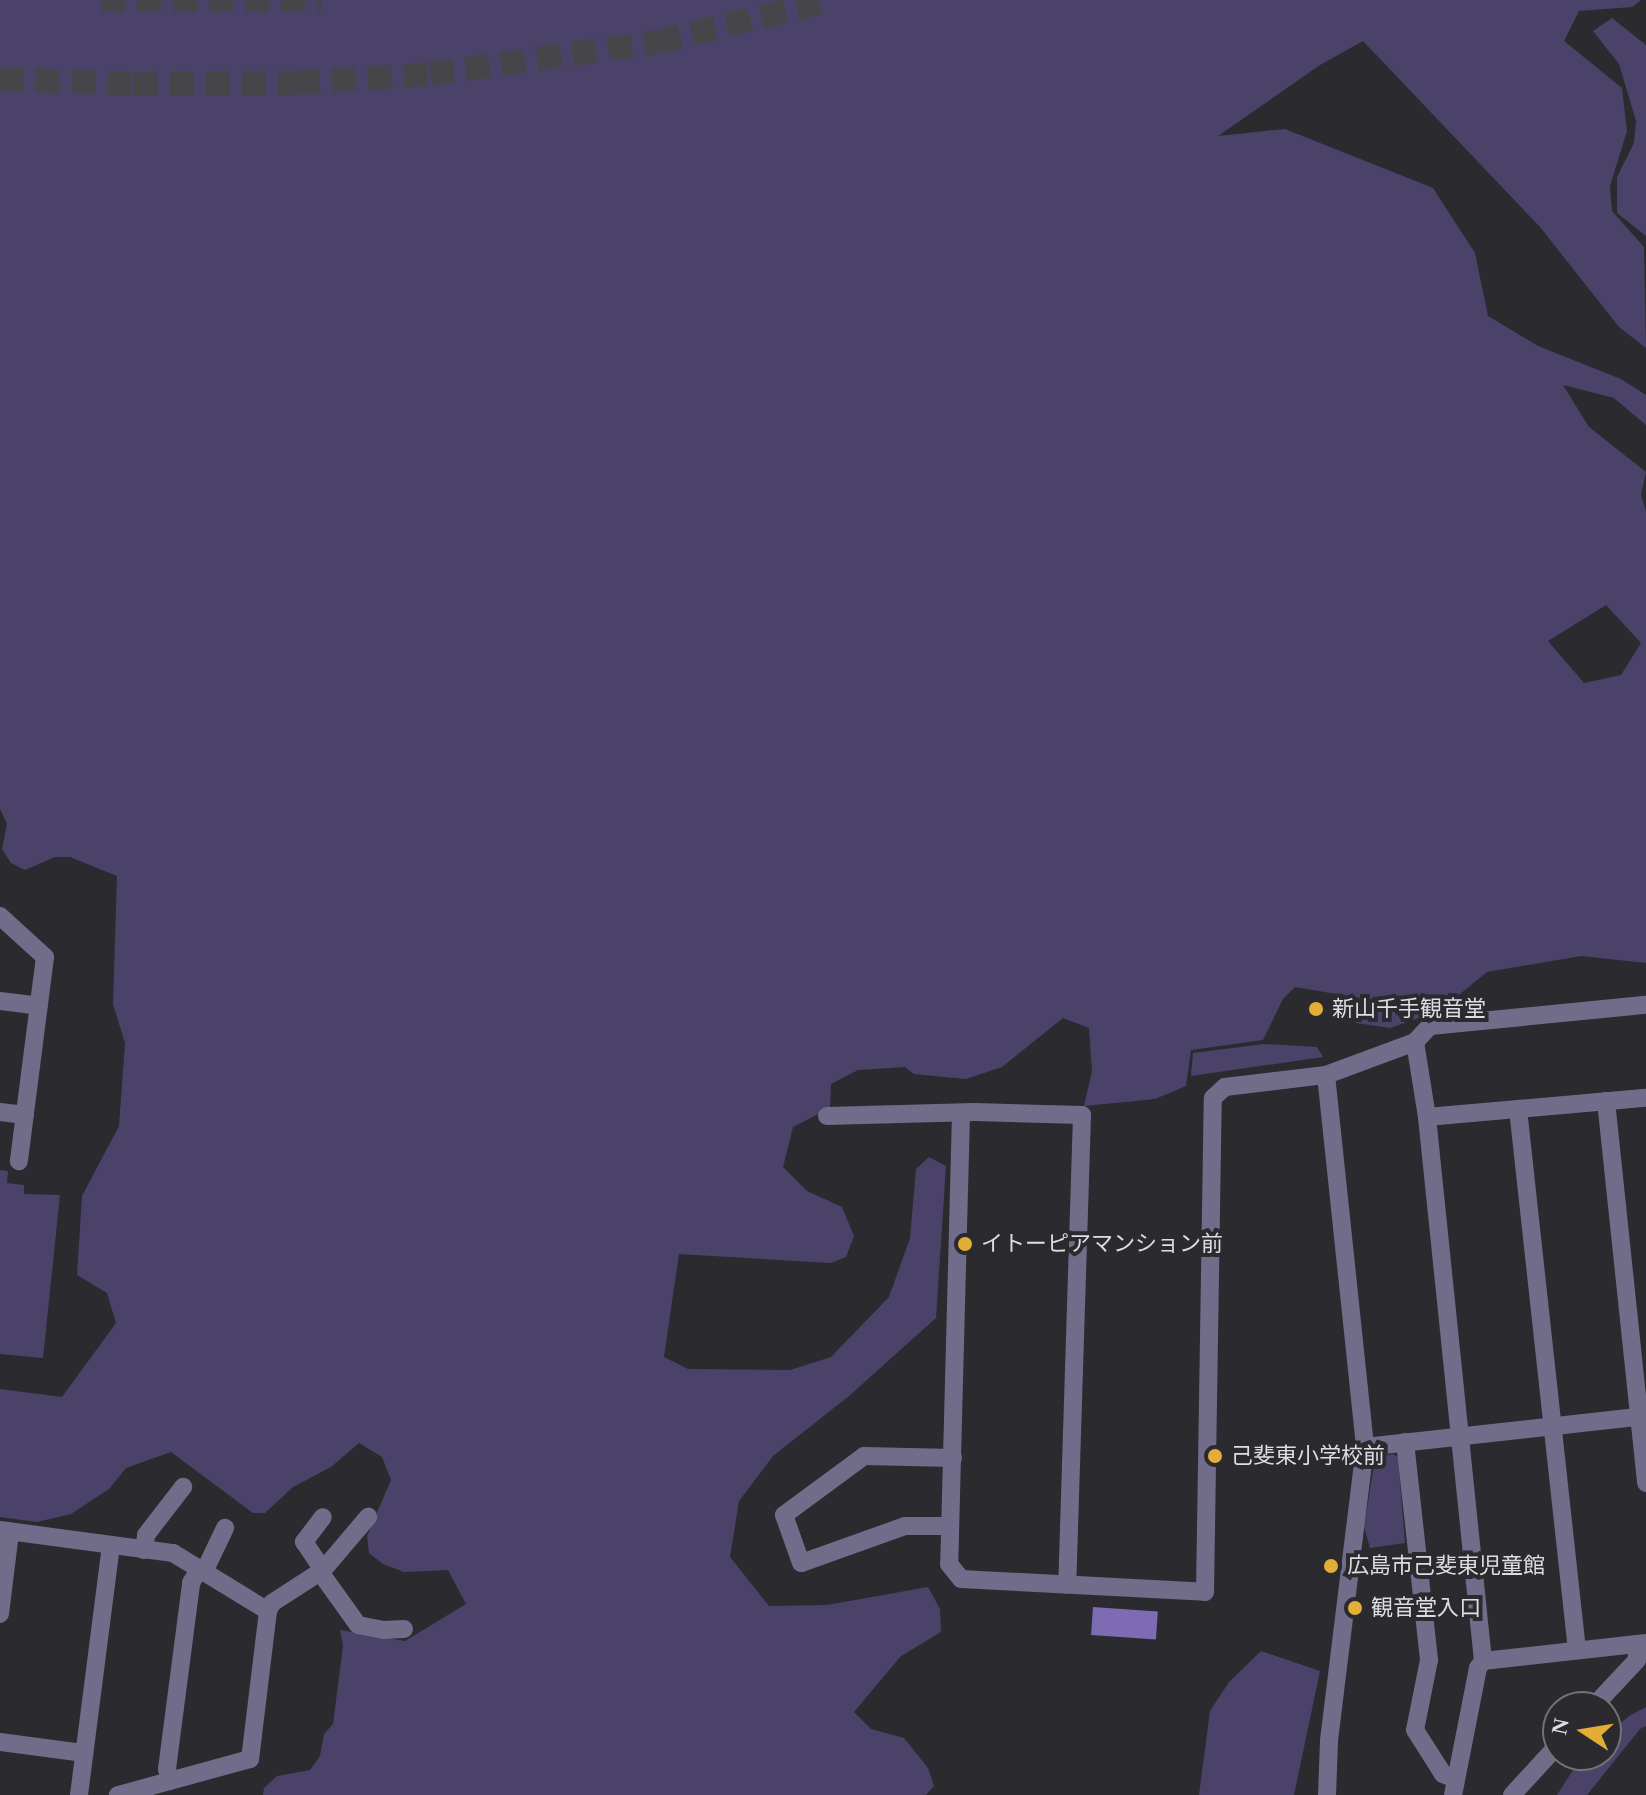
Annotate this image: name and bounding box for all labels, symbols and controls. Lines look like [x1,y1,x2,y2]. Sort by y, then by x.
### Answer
place label: 新山千手観音堂 [1332,996,1486,1022]
marker: 新山千手観音堂 [1307,1000,1325,1018]
place label: イトーピアマンション前 [981,1231,1223,1257]
marker: イトーピアマンション前 [956,1235,974,1253]
place label: 己斐東小学校前 [1231,1443,1385,1469]
marker: 己斐東小学校前 [1206,1447,1224,1465]
place label: 広島市己斐東児童館 [1347,1553,1545,1579]
marker: 広島市己斐東児童館 [1322,1557,1340,1575]
place label: 観音堂入口 [1371,1595,1481,1621]
marker: 観音堂入口 [1346,1599,1364,1617]
north arrow [1542,1691,1622,1771]
text: N [1546,1716,1574,1737]

